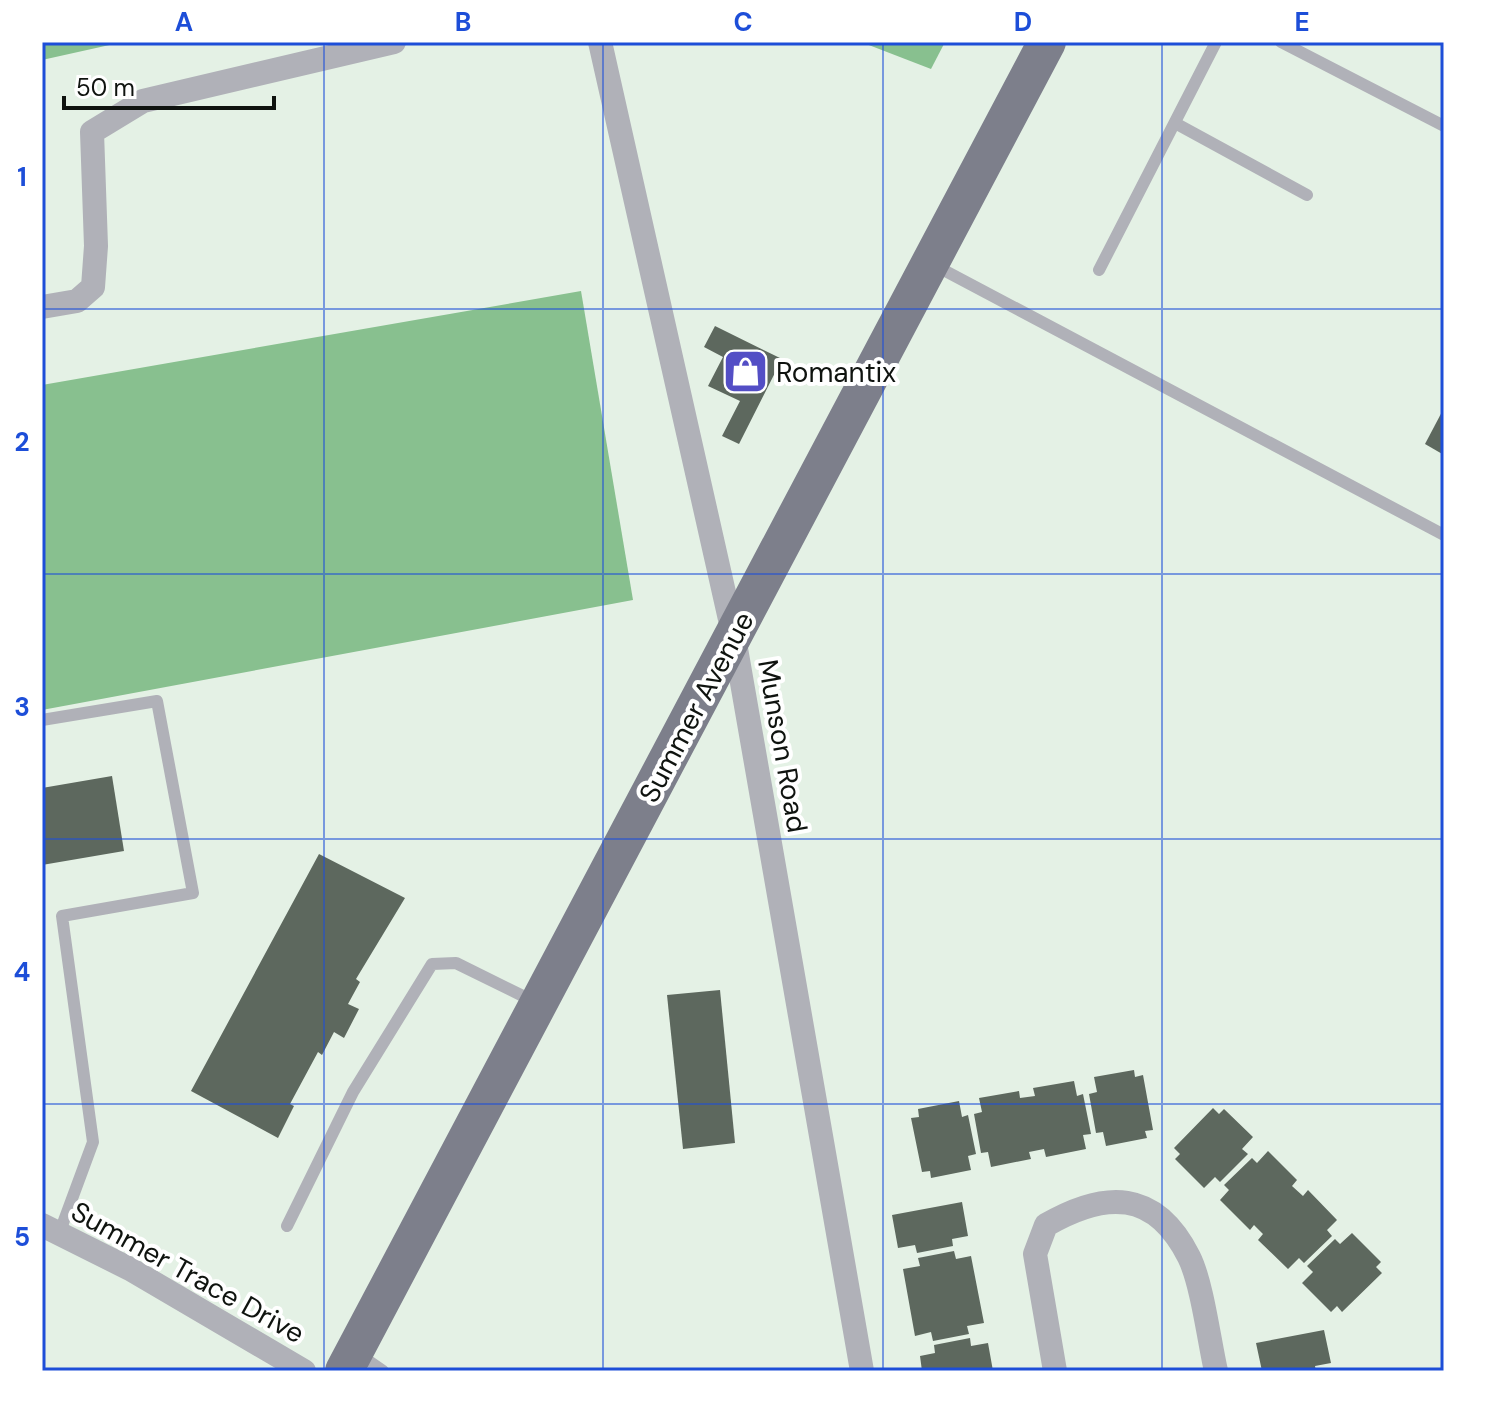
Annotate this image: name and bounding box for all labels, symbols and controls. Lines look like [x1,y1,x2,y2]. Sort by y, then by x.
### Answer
text: A [175,5,193,39]
text: B [455,5,471,39]
text: C [733,5,753,39]
text: D [1014,5,1032,39]
text: E [1294,5,1310,39]
scale bar [64,60,274,110]
text: 50 m [76,72,135,103]
text: 1 [17,160,27,194]
shop icon: Romantix [721,348,769,396]
place label: Romantix [776,354,896,391]
text: 2 [14,425,30,459]
street label: Summer Avenue [631,605,762,809]
street label: Munson Road [749,657,816,835]
text: 3 [14,690,30,724]
text: 4 [14,955,30,989]
street label: Summer Trace Drive [65,1193,311,1352]
text: 5 [14,1220,30,1254]

